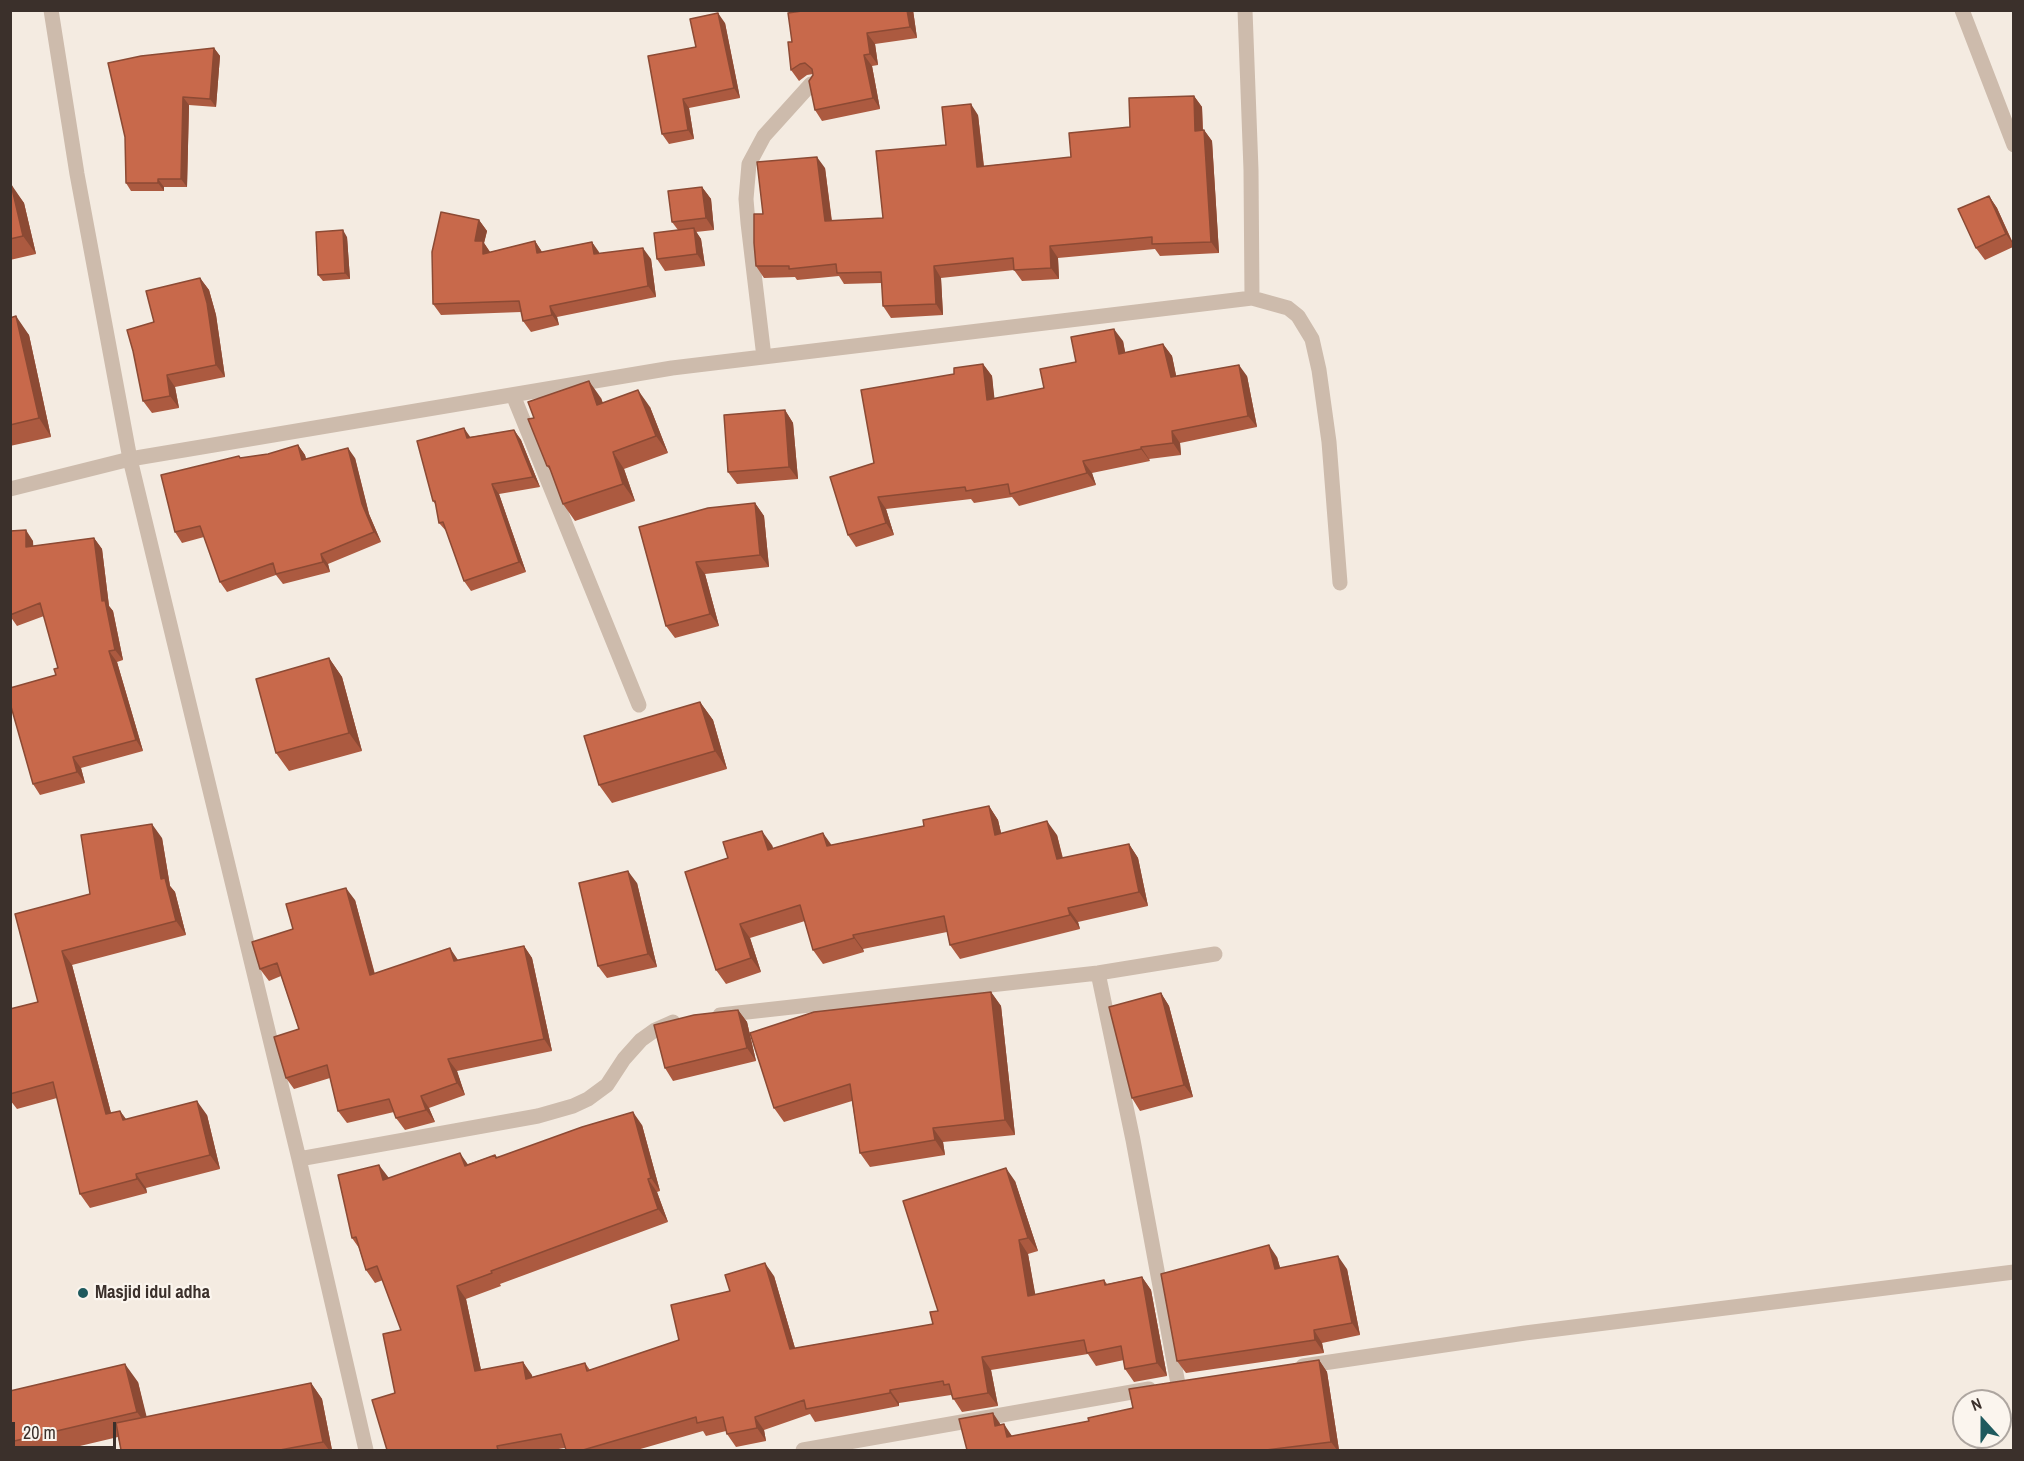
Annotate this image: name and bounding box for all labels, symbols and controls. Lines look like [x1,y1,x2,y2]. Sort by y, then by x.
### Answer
place label: Masjid idul adha [95,1282,210,1304]
marker: Masjid idul adha [76,1286,90,1300]
north arrow [1952,1389,2012,1449]
text: N [1968,1392,1985,1416]
scale bar [15,1410,118,1448]
text: 20 m [23,1420,56,1445]

